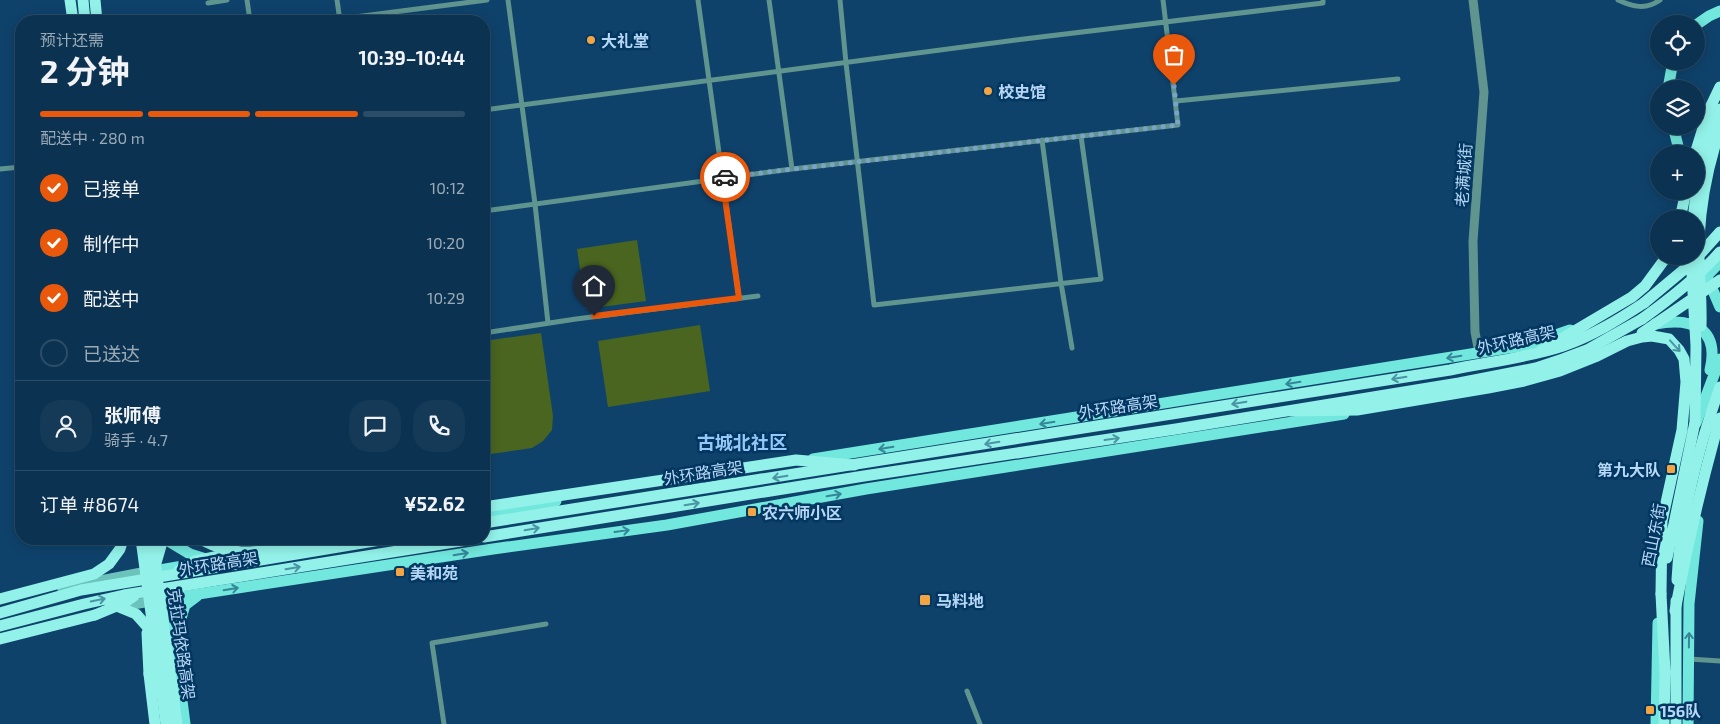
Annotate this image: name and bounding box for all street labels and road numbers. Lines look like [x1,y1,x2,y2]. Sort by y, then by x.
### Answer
street label: 老满城街 [1451,142,1475,208]
street label: 外环路高架 [1475,321,1557,357]
street label: 外环路高架 [1077,390,1159,422]
street label: 外环路高架 [662,456,744,488]
street label: 西山东街 [1638,502,1668,568]
street label: 外环路高架 [177,547,259,579]
street label: 克拉玛依路高架 [165,587,199,701]

